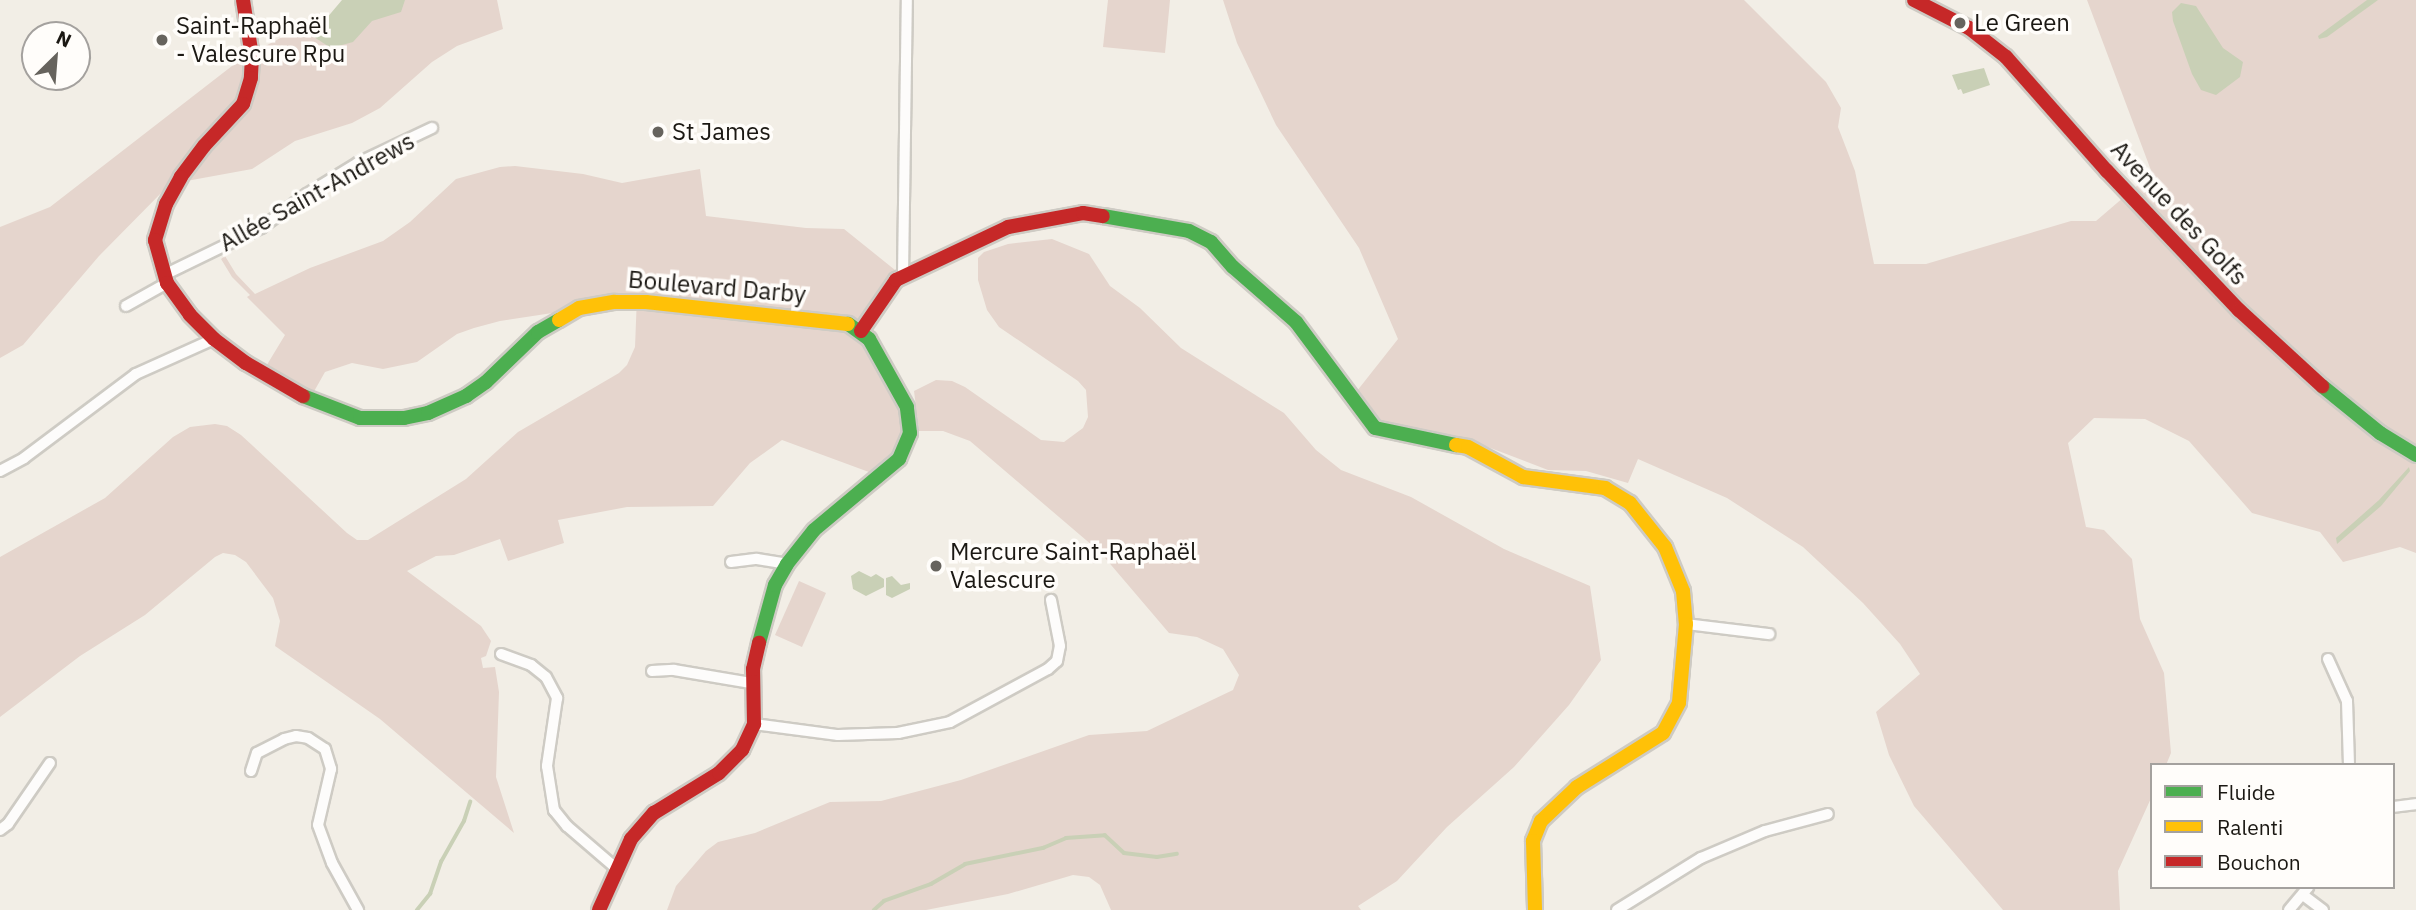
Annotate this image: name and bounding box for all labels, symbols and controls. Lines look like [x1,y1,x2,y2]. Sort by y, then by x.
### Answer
place label: Le Green [1974,9,2070,37]
place label: Saint-Raphaël - Valescure Rpu [176,12,345,68]
marker: Le Green [1952,15,1968,31]
north arrow [21,21,91,91]
text: N [53,25,75,53]
marker: Saint-Raphaël - Valescure Rpu [154,32,170,48]
place label: St James [672,118,771,146]
marker: St James [650,124,666,140]
street label: Allée Saint-Andrews [214,126,420,258]
street label: Avenue des Golfs [2105,135,2253,291]
street label: Boulevard Darby [627,265,807,309]
place label: Mercure Saint-Raphaël Valescure [950,538,1197,594]
marker: Mercure Saint-Raphaël Valescure [928,558,944,574]
legend [2150,763,2395,889]
text: Fluide [2217,778,2275,806]
text: Ralenti [2217,813,2283,841]
text: Bouchon [2217,848,2301,876]

